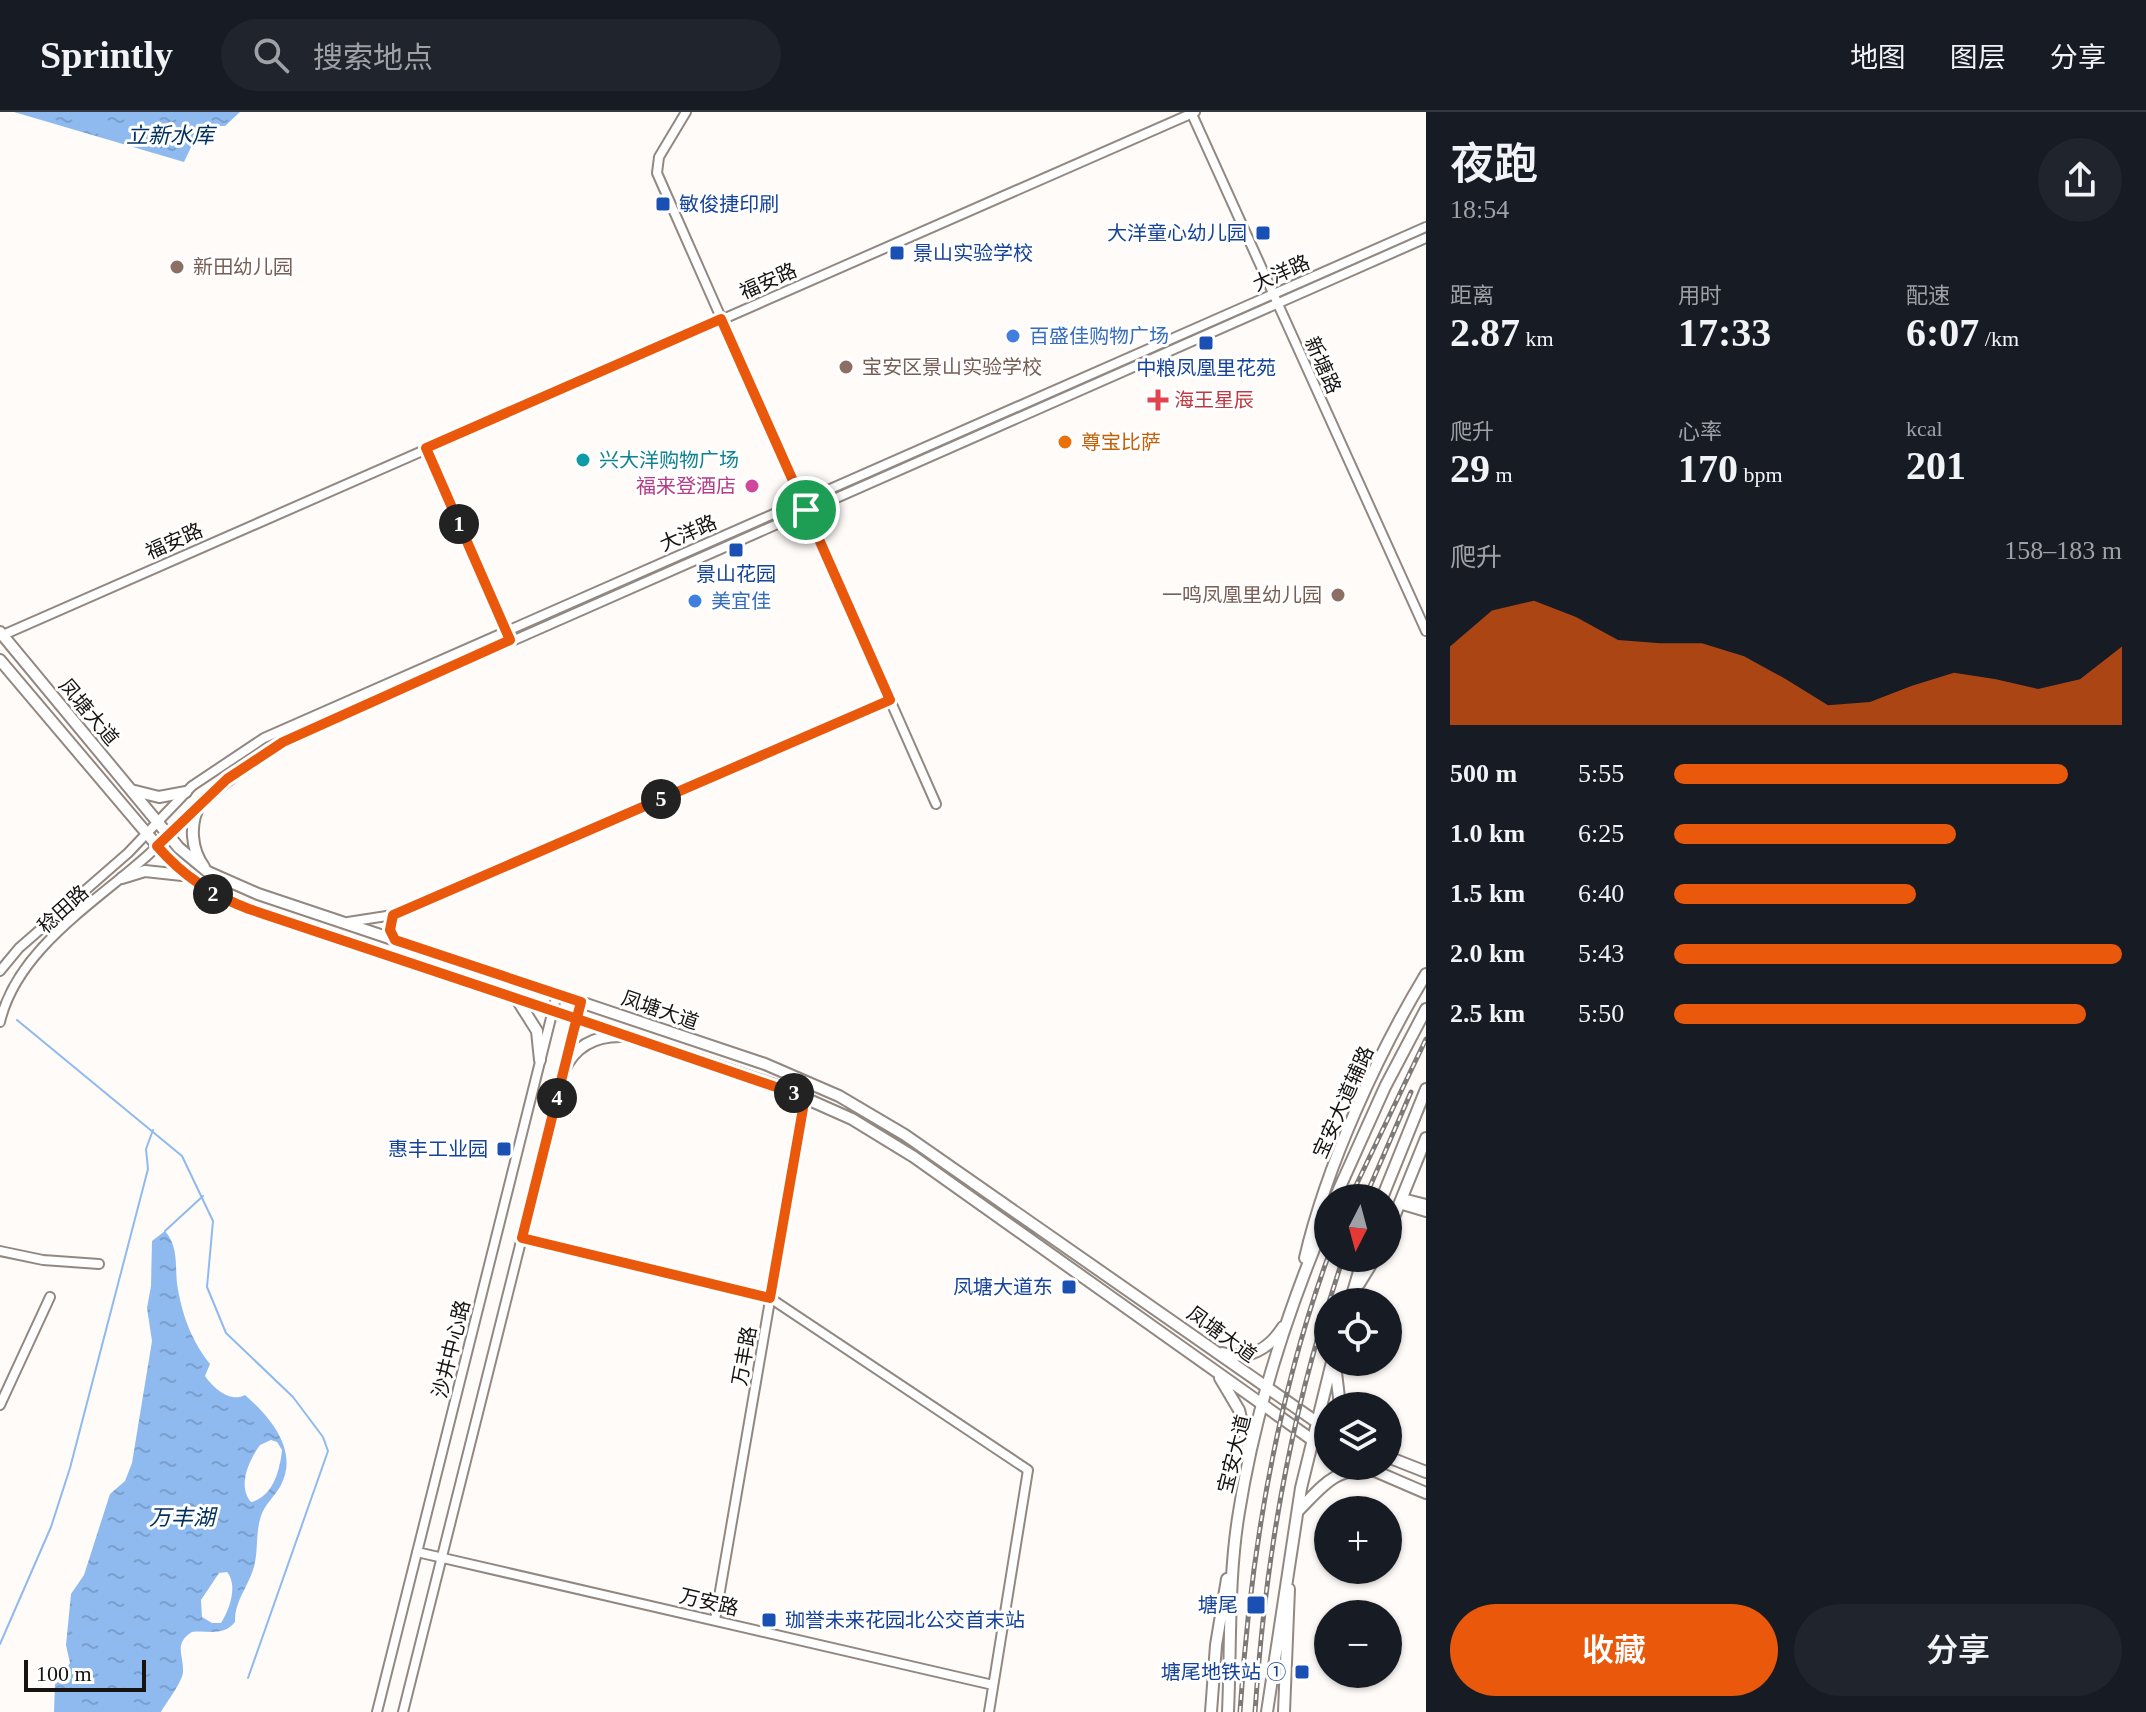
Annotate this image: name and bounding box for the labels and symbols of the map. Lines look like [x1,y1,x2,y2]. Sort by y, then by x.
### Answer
water label: 立新水库 [126,123,218,148]
place label: 敏俊捷印刷 [679,193,779,215]
marker: 敏俊捷印刷 [654,195,672,213]
place label: 大洋童心幼儿园 [1107,222,1247,244]
marker: 大洋童心幼儿园 [1254,224,1272,242]
place label: 景山实验学校 [913,242,1033,264]
marker: 景山实验学校 [888,244,906,262]
street label: 大洋路 [1249,251,1313,295]
place label: 新田幼儿园 [193,256,293,278]
marker: 新田幼儿园 [168,258,186,276]
street label: 福安路 [736,259,800,303]
place label: 百盛佳购物广场 [1029,325,1169,347]
marker: 百盛佳购物广场 [1004,327,1022,345]
street label: 新塘路 [1301,333,1345,397]
marker: 中粮凤凰里花苑 [1197,334,1215,352]
place label: 宝安区景山实验学校 [862,356,1042,378]
place label: 中粮凤凰里花苑 [1136,357,1276,379]
marker: 宝安区景山实验学校 [837,358,855,376]
place label: 海王星辰 [1174,389,1254,411]
marker: 海王星辰 [1149,391,1167,409]
place label: 尊宝比萨 [1081,431,1161,453]
marker: 尊宝比萨 [1056,433,1074,451]
place label: 兴大洋购物广场 [599,449,739,471]
marker: 兴大洋购物广场 [574,451,592,469]
place label: 福来登酒店 [636,475,736,497]
pin [772,476,840,544]
marker: 福来登酒店 [743,477,761,495]
pin: 1 [439,504,479,544]
street label: 大洋路 [656,511,720,555]
street label: 福安路 [142,519,206,563]
marker: 景山花园 [727,541,745,559]
place label: 景山花园 [696,563,776,585]
place label: 一鸣凤凰里幼儿园 [1162,584,1322,606]
marker: 一鸣凤凰里幼儿园 [1329,586,1347,604]
place label: 美宜佳 [711,590,771,612]
marker: 美宜佳 [686,592,704,610]
street label: 凤塘大道 [55,674,123,750]
pin: 5 [641,779,681,819]
pin: 2 [193,874,233,914]
street label: 稔田路 [33,881,93,937]
street label: 凤塘大道 [619,987,701,1033]
street label: 宝安大道辅路 [1309,1043,1377,1161]
pin: 3 [774,1073,814,1113]
pin: 4 [537,1078,577,1118]
place label: 惠丰工业园 [388,1138,488,1160]
marker: 惠丰工业园 [495,1140,513,1158]
north arrow [1314,1184,1402,1272]
place label: 凤塘大道东 [953,1276,1053,1298]
marker: 凤塘大道东 [1060,1278,1078,1296]
street label: 沙井中心路 [428,1298,474,1400]
street label: 凤塘大道 [1183,1302,1261,1366]
street label: 万丰路 [728,1325,760,1387]
street label: 宝安大道 [1214,1413,1254,1495]
water label: 万丰湖 [149,1505,218,1530]
street label: 万安路 [677,1585,741,1619]
place label: 塘尾 [1198,1594,1238,1616]
marker: 塘尾 [1245,1594,1267,1616]
place label: 珈誉未来花园北公交首末站 [785,1609,1025,1631]
marker: 珈誉未来花园北公交首末站 [760,1611,778,1629]
scale bar [24,1656,146,1692]
place label: 塘尾地铁站 ① [1161,1661,1286,1683]
marker: 塘尾地铁站 ① [1293,1663,1311,1681]

